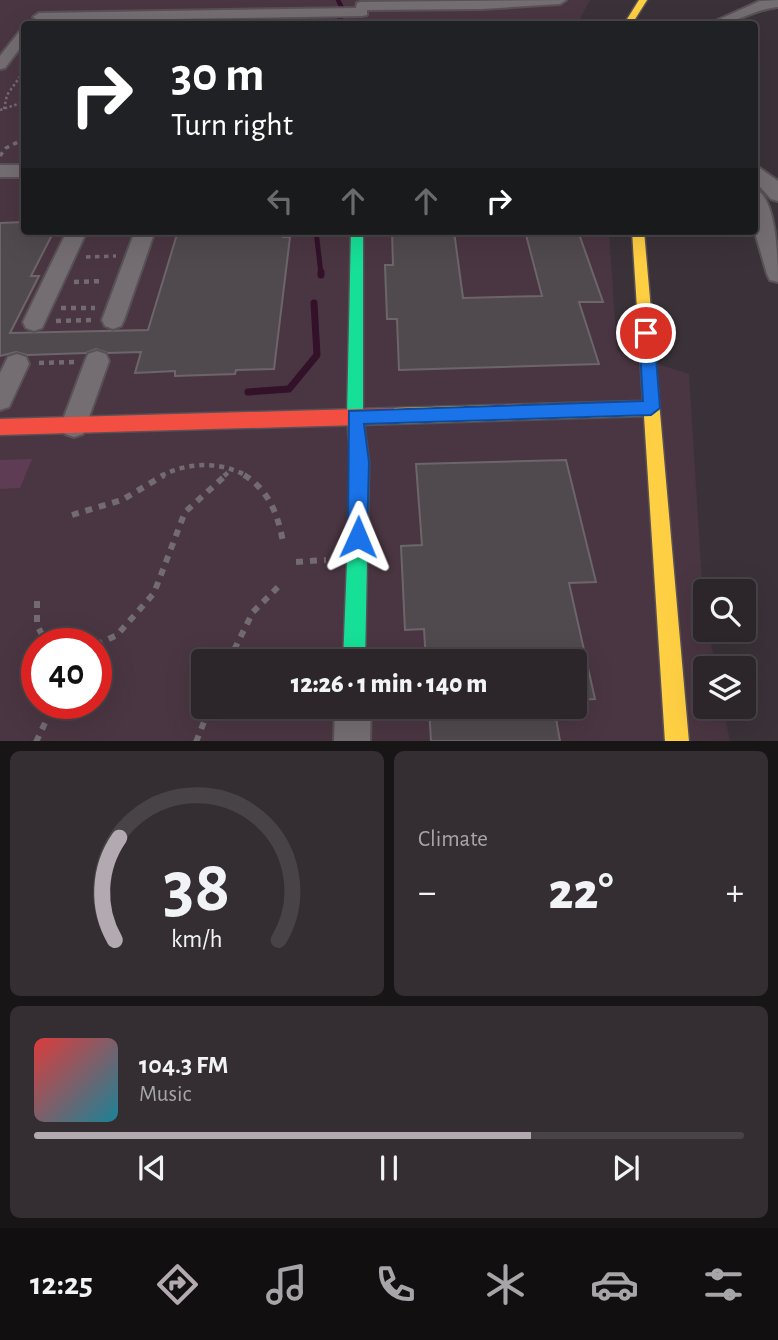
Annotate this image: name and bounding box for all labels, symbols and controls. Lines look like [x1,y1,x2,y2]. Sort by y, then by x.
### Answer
icon: right [56,49,147,140]
text: 30 m [171,51,265,100]
text: Turn right [171,109,293,141]
icon: left [261,182,299,220]
icon: ahead [334,182,372,220]
icon: ahead [407,182,445,220]
icon: right [480,182,518,220]
pin [616,303,676,363]
icon: arrive [627,314,665,352]
position arrow [321,500,395,574]
map controls [693,579,756,719]
button: search [693,579,756,642]
speed limit sign: 40 [21,628,112,719]
button: layers [693,656,756,719]
text: 12:26 · 1 min · 140 m [291,671,487,697]
text: Climate [418,828,488,851]
text: 38 [163,852,231,925]
text: 22° [548,866,614,918]
text: − [418,874,436,912]
text: + [726,874,744,912]
text: km/h [171,926,223,951]
text: 104.3 FM [139,1052,228,1078]
text: Music [139,1083,191,1106]
icon: previous [133,1149,171,1187]
icon: pause [370,1149,408,1187]
icon: next [607,1149,645,1187]
icon: directions [153,1260,202,1309]
icon: music [262,1260,311,1309]
icon: phone [371,1260,420,1309]
icon: climate [481,1260,530,1309]
icon: car [590,1260,639,1309]
icon: filters [699,1260,748,1309]
text: 12:25 [30,1268,93,1300]

